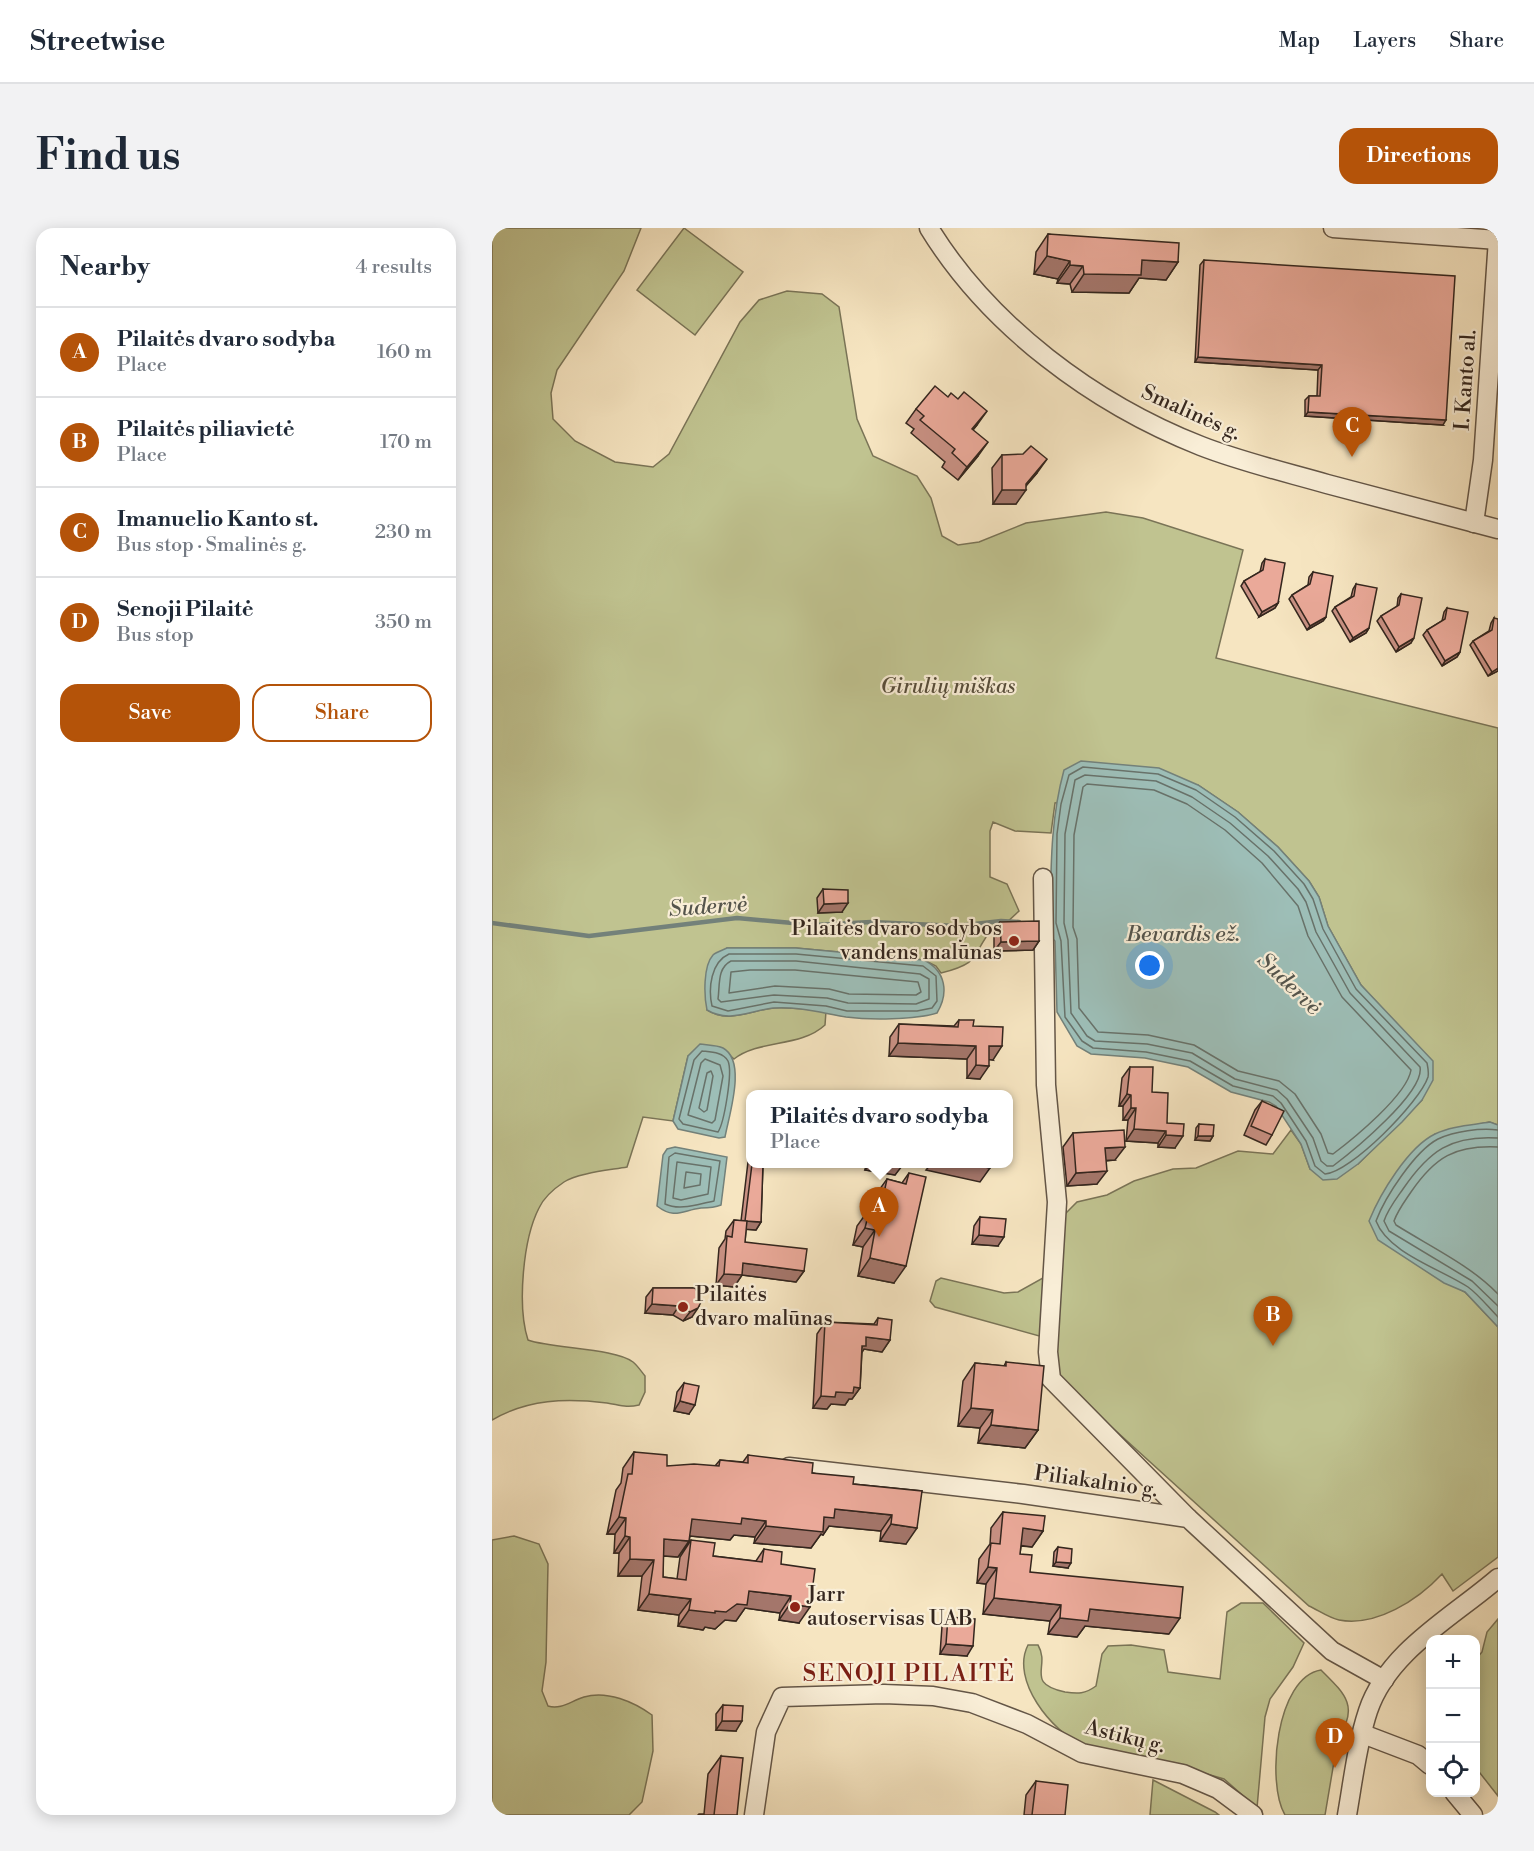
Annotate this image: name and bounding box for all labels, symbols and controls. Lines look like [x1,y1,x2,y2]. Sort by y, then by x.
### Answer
text: Streetwise [30,24,165,59]
text: Map [1279,28,1320,54]
text: Layers [1353,28,1416,54]
text: Share [1449,28,1504,54]
button: Directions [1339,128,1498,184]
text: Find us [36,130,180,183]
text: Nearby [60,251,150,283]
text: 4 results [355,255,432,280]
text: Pilaitės dvaro sodyba [117,326,335,353]
street label: I. Kanto al. [1450,329,1482,431]
text: A [72,340,87,365]
text: 160 m [377,340,432,365]
text: Place [117,353,167,378]
street label: Smalinės g. [1137,380,1245,446]
pin: C [1332,408,1372,457]
text: Pilaitės piliavietė [117,416,295,443]
text: B [72,430,87,455]
text: 170 m [380,430,432,455]
text: Place [117,443,167,468]
text: Imanuelio Kanto st. [117,506,319,533]
text: C [72,520,87,545]
text: 230 m [375,520,432,545]
text: Bus stop · Smalinės g. [117,533,307,558]
text: Senoji Pilaitė [117,596,254,623]
text: D [72,610,87,635]
text: 350 m [375,610,432,635]
text: Bus stop [117,623,194,648]
park label: Girulių miškas [881,674,1015,700]
button: Save [60,684,240,742]
button: Share [252,684,432,742]
water label: Sudervė [668,891,748,923]
place label: Pilaitės dvaro sodybos vandens malūnas [791,916,1002,966]
water label: Bevardis ež. [1125,921,1240,948]
marker: Pilaitės dvaro sodybos vandens malūnas [1007,934,1021,948]
water label: Sudervė [1251,947,1327,1021]
your location [1135,951,1164,980]
popup [746,1090,1013,1168]
text: Pilaitės dvaro sodyba [770,1103,989,1130]
text: Place [770,1130,820,1155]
pin: A [860,1188,898,1237]
place label: Pilaitės dvaro malūnas [695,1282,833,1332]
pin: B [1254,1296,1292,1346]
marker: Pilaitės dvaro malūnas [676,1300,690,1314]
street label: Piliakalnio g. [1033,1460,1159,1504]
place label: Jarr autoservisas UAB [806,1582,973,1632]
marker: Jarr autoservisas UAB [788,1600,802,1614]
map controls [1426,1635,1480,1797]
button: + [1426,1635,1480,1689]
district label: SENOJI PILAITĖ [802,1658,1016,1689]
button: − [1426,1689,1480,1743]
street label: Astikų g. [1081,1714,1168,1759]
pin: D [1316,1718,1354,1768]
button: locate [1426,1743,1480,1797]

